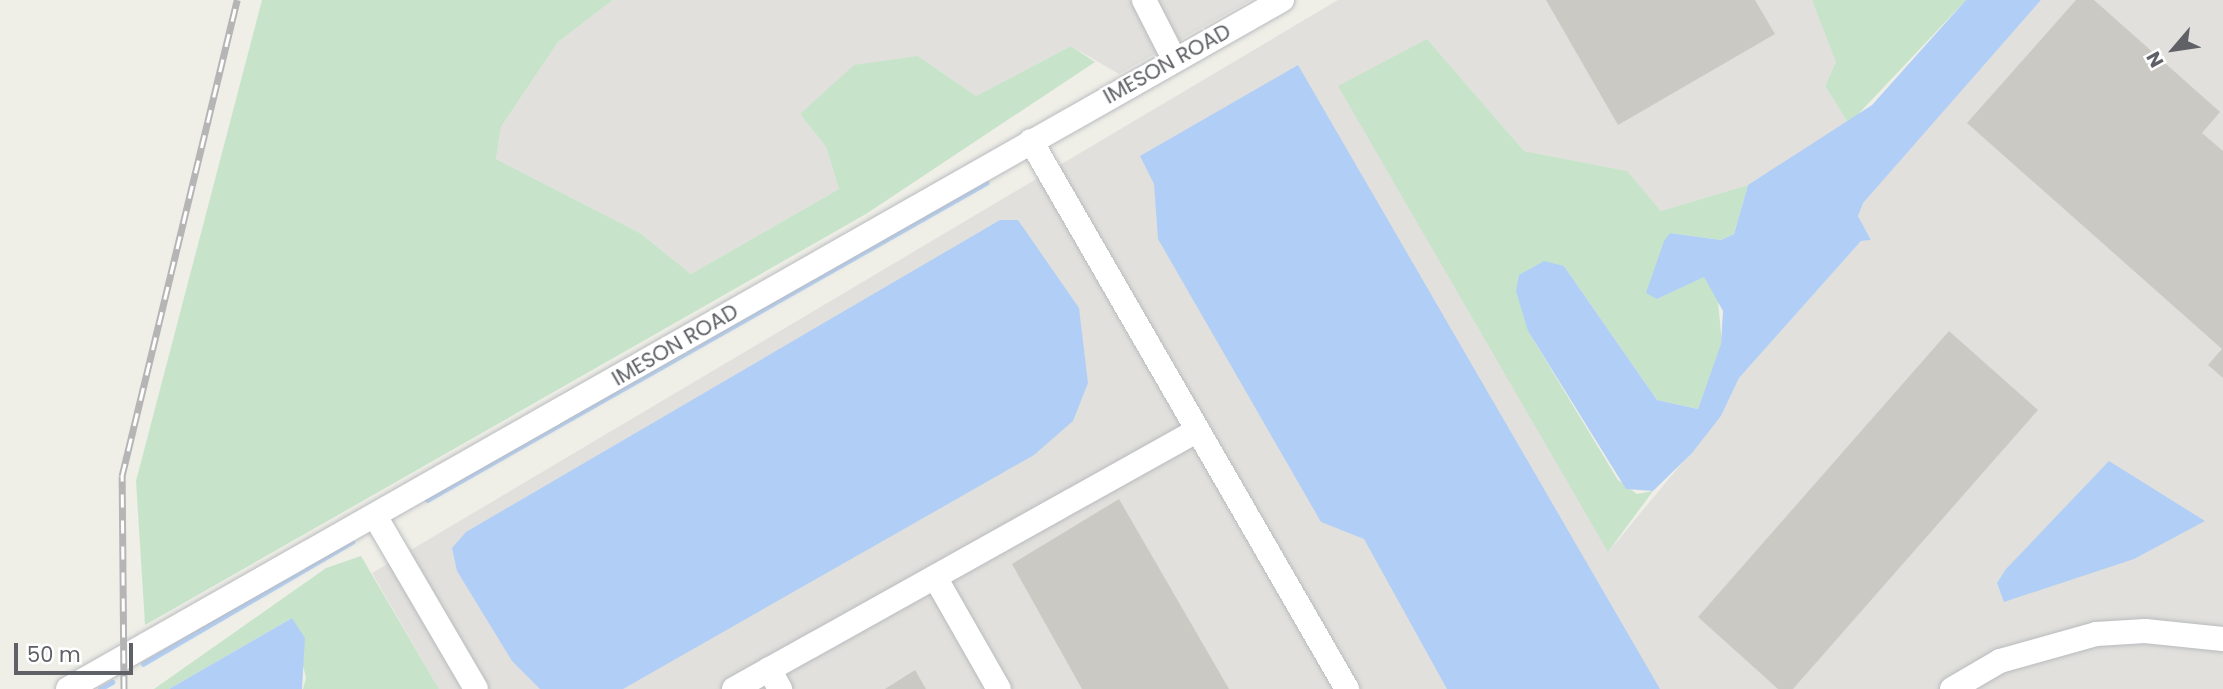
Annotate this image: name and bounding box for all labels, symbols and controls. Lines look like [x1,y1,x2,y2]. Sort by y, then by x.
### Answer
north arrow [2139,14,2209,84]
street label: IMESON ROAD [1099,19,1235,109]
text: N [2140,47,2170,72]
street label: IMESON ROAD [607,299,743,391]
scale bar [18,630,136,674]
text: 50 m [27,640,81,669]

